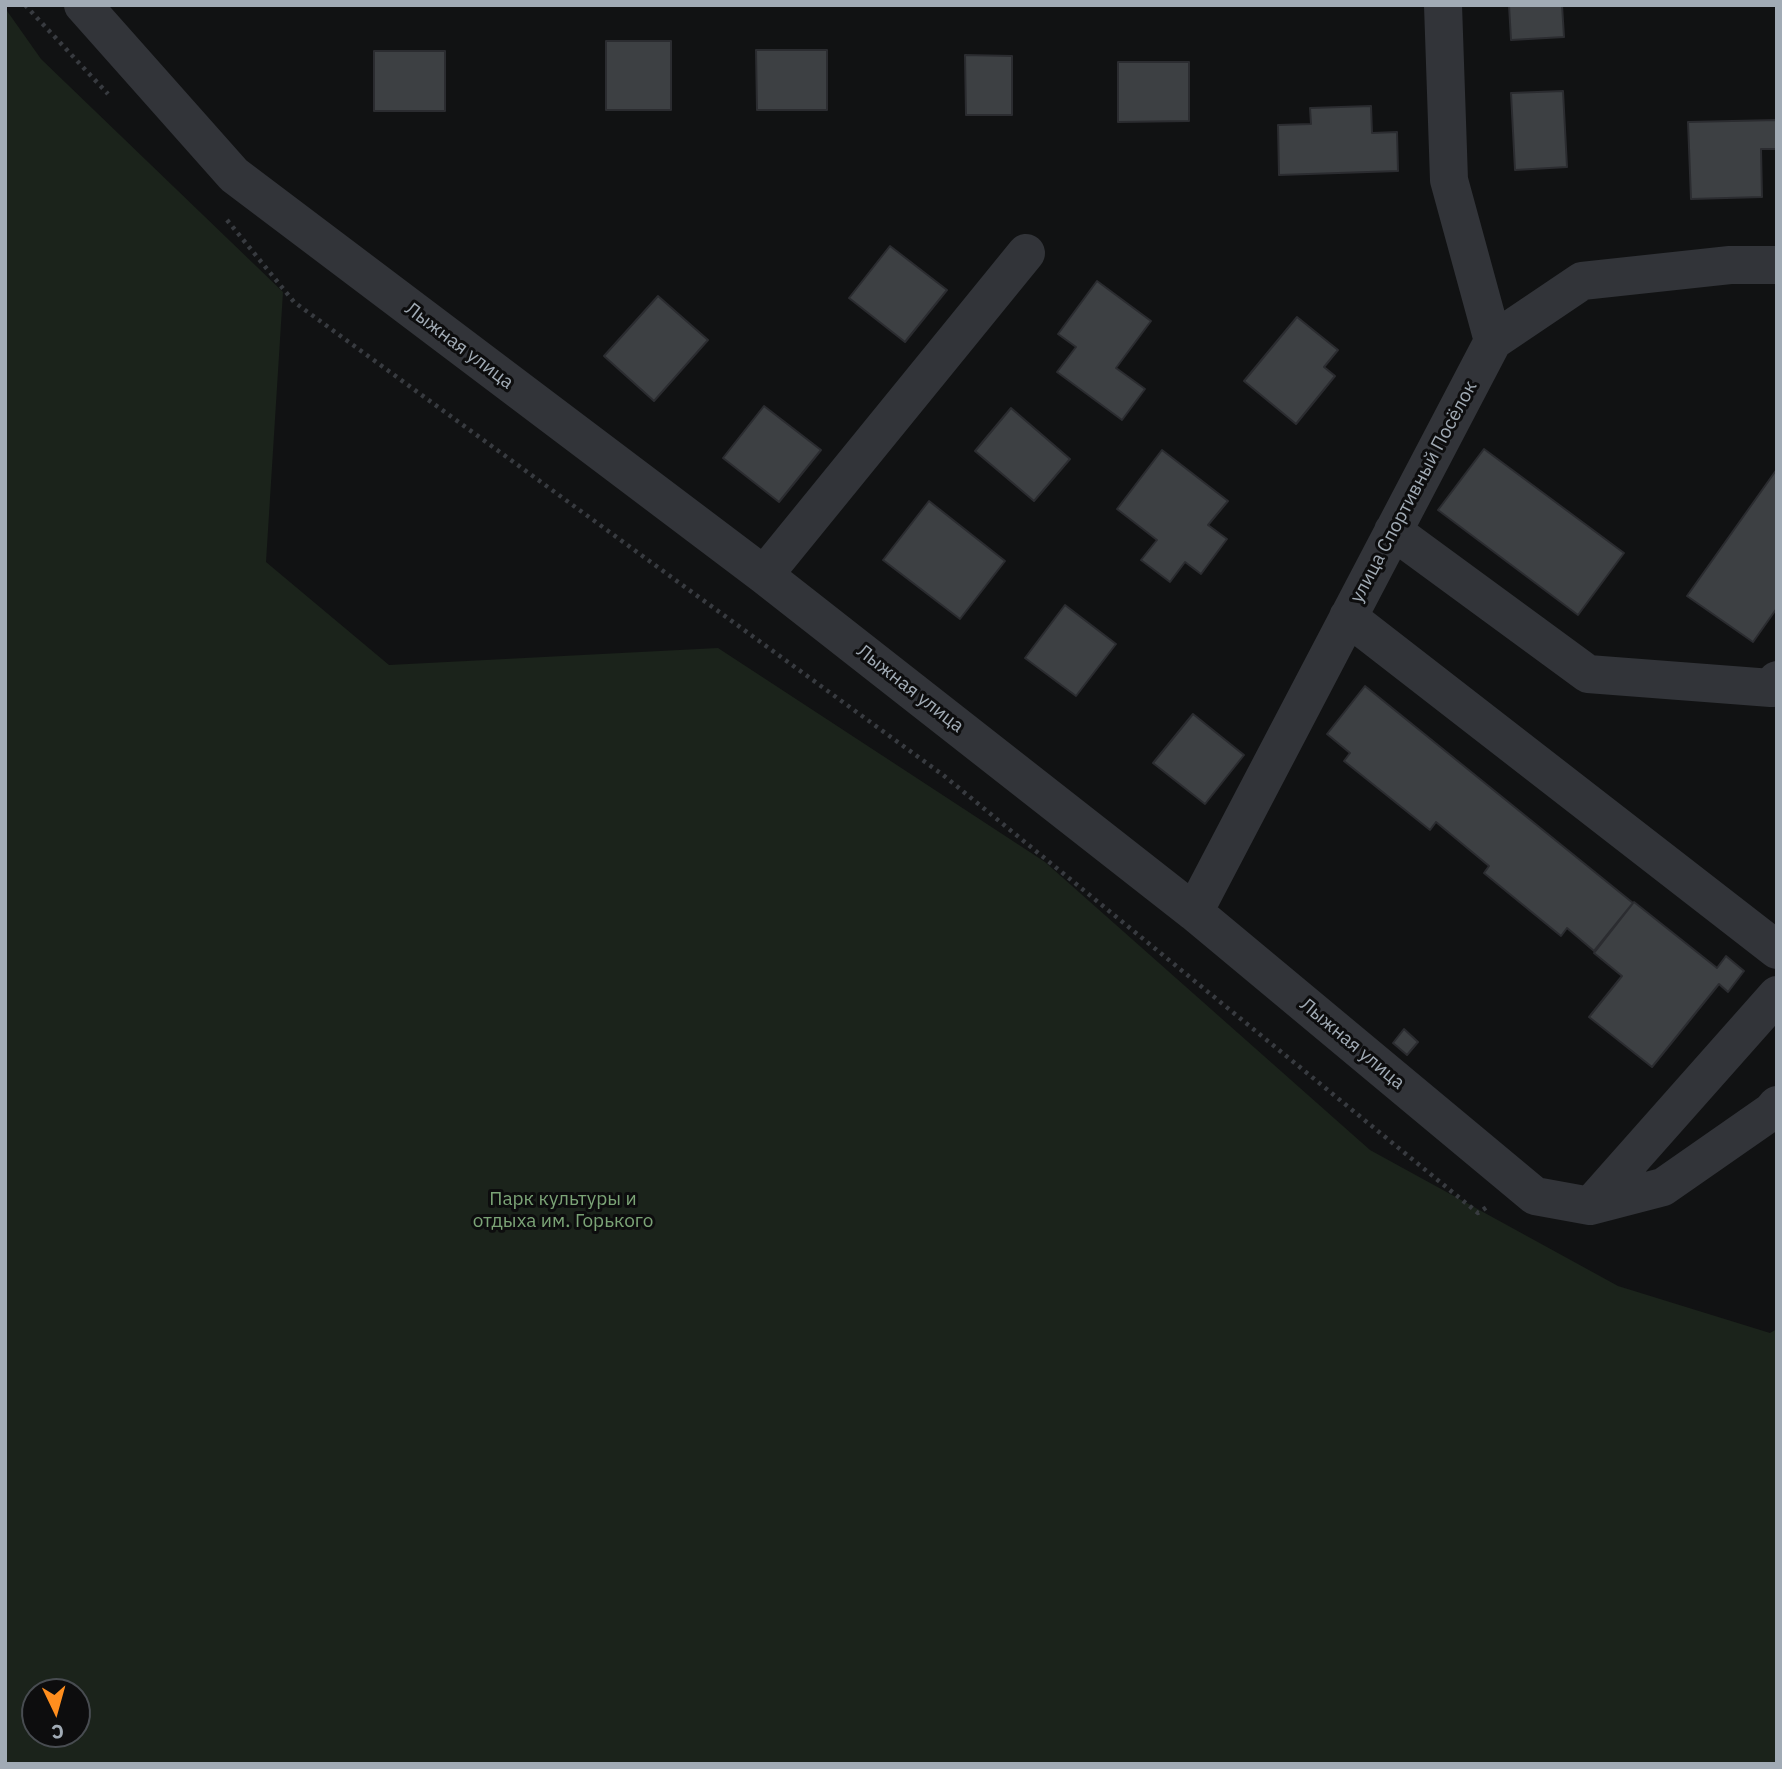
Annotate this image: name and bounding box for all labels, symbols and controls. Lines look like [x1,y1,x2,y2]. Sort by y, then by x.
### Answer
street label: Лыжная улица [400,298,518,394]
street label: улица Спортивный Посёлок [1346,377,1482,607]
street label: Лыжная улица [852,640,968,738]
street label: Лыжная улица [1295,993,1409,1095]
park label: Парк культуры и отдыха им. Горького [473,1189,653,1233]
north arrow [21,1678,91,1748]
text: С [50,1719,65,1744]

